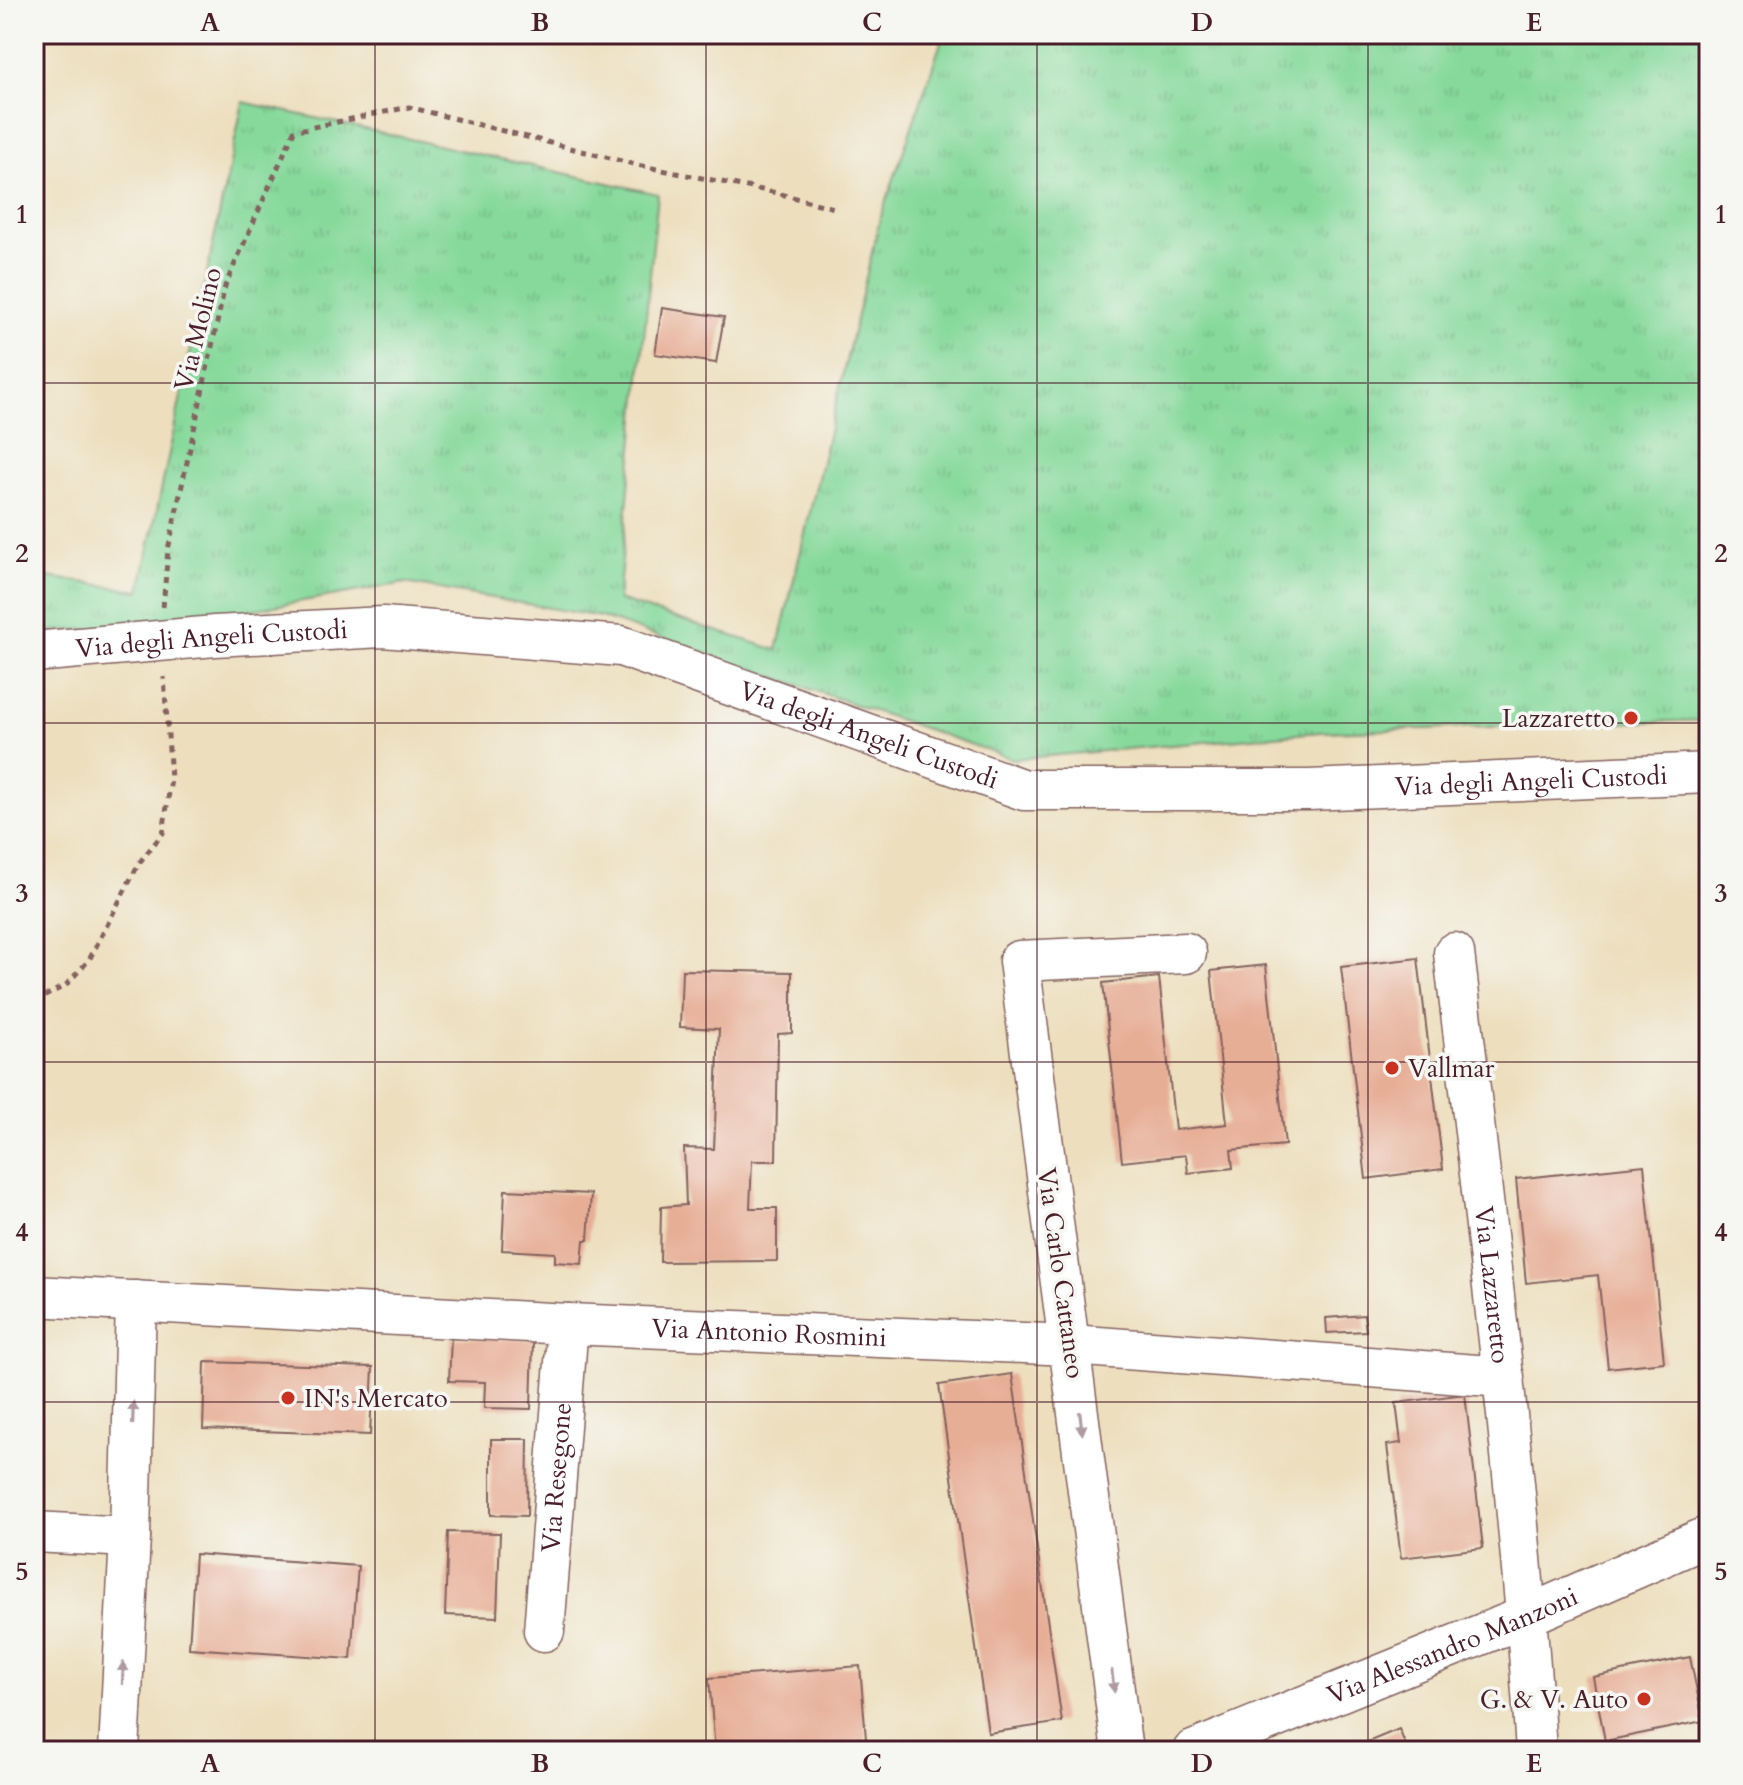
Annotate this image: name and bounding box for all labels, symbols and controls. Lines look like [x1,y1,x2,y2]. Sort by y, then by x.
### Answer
text: A [200,5,220,40]
text: B [531,5,549,40]
text: C [862,5,882,40]
text: D [1191,5,1213,40]
text: E [1526,5,1542,40]
text: 1 [15,197,29,232]
text: 1 [1714,197,1728,232]
street label: Via Molino [166,264,230,394]
text: 2 [15,536,29,571]
text: 2 [1714,536,1728,571]
street label: Via degli Angeli Custodi [74,611,348,666]
street label: Via degli Angeli Custodi [735,672,1003,797]
place label: Lazzaretto [1502,701,1615,736]
marker: Lazzaretto [1622,709,1640,727]
street label: Via degli Angeli Custodi [1394,757,1668,804]
text: 3 [15,876,29,911]
text: 3 [1714,876,1728,911]
place label: Vallmar [1408,1051,1495,1086]
marker: Vallmar [1383,1059,1401,1077]
street label: Via Carlo Cattaneo [1029,1165,1093,1381]
street label: Via Lazzaretto [1466,1204,1519,1365]
text: 4 [15,1215,29,1250]
text: 4 [1714,1215,1728,1250]
street label: Via Antonio Rosmini [651,1310,887,1355]
place label: IN's Mercato [304,1381,448,1416]
marker: IN's Mercato [279,1389,297,1407]
one-way arrow [127,1400,140,1425]
street label: Via Resegone [533,1401,579,1554]
one-way arrow [1074,1411,1087,1436]
text: 5 [15,1554,29,1589]
text: 5 [1714,1554,1728,1589]
street label: Via Alessandro Manzoni [1322,1578,1583,1712]
one-way arrow [116,1660,129,1685]
one-way arrow [1107,1669,1120,1694]
place label: G. & V. Auto [1480,1682,1628,1717]
marker: G. & V. Auto [1635,1690,1653,1708]
text: A [200,1746,220,1781]
text: B [531,1746,549,1781]
text: C [862,1746,882,1781]
text: D [1191,1746,1213,1781]
text: E [1526,1746,1542,1781]

